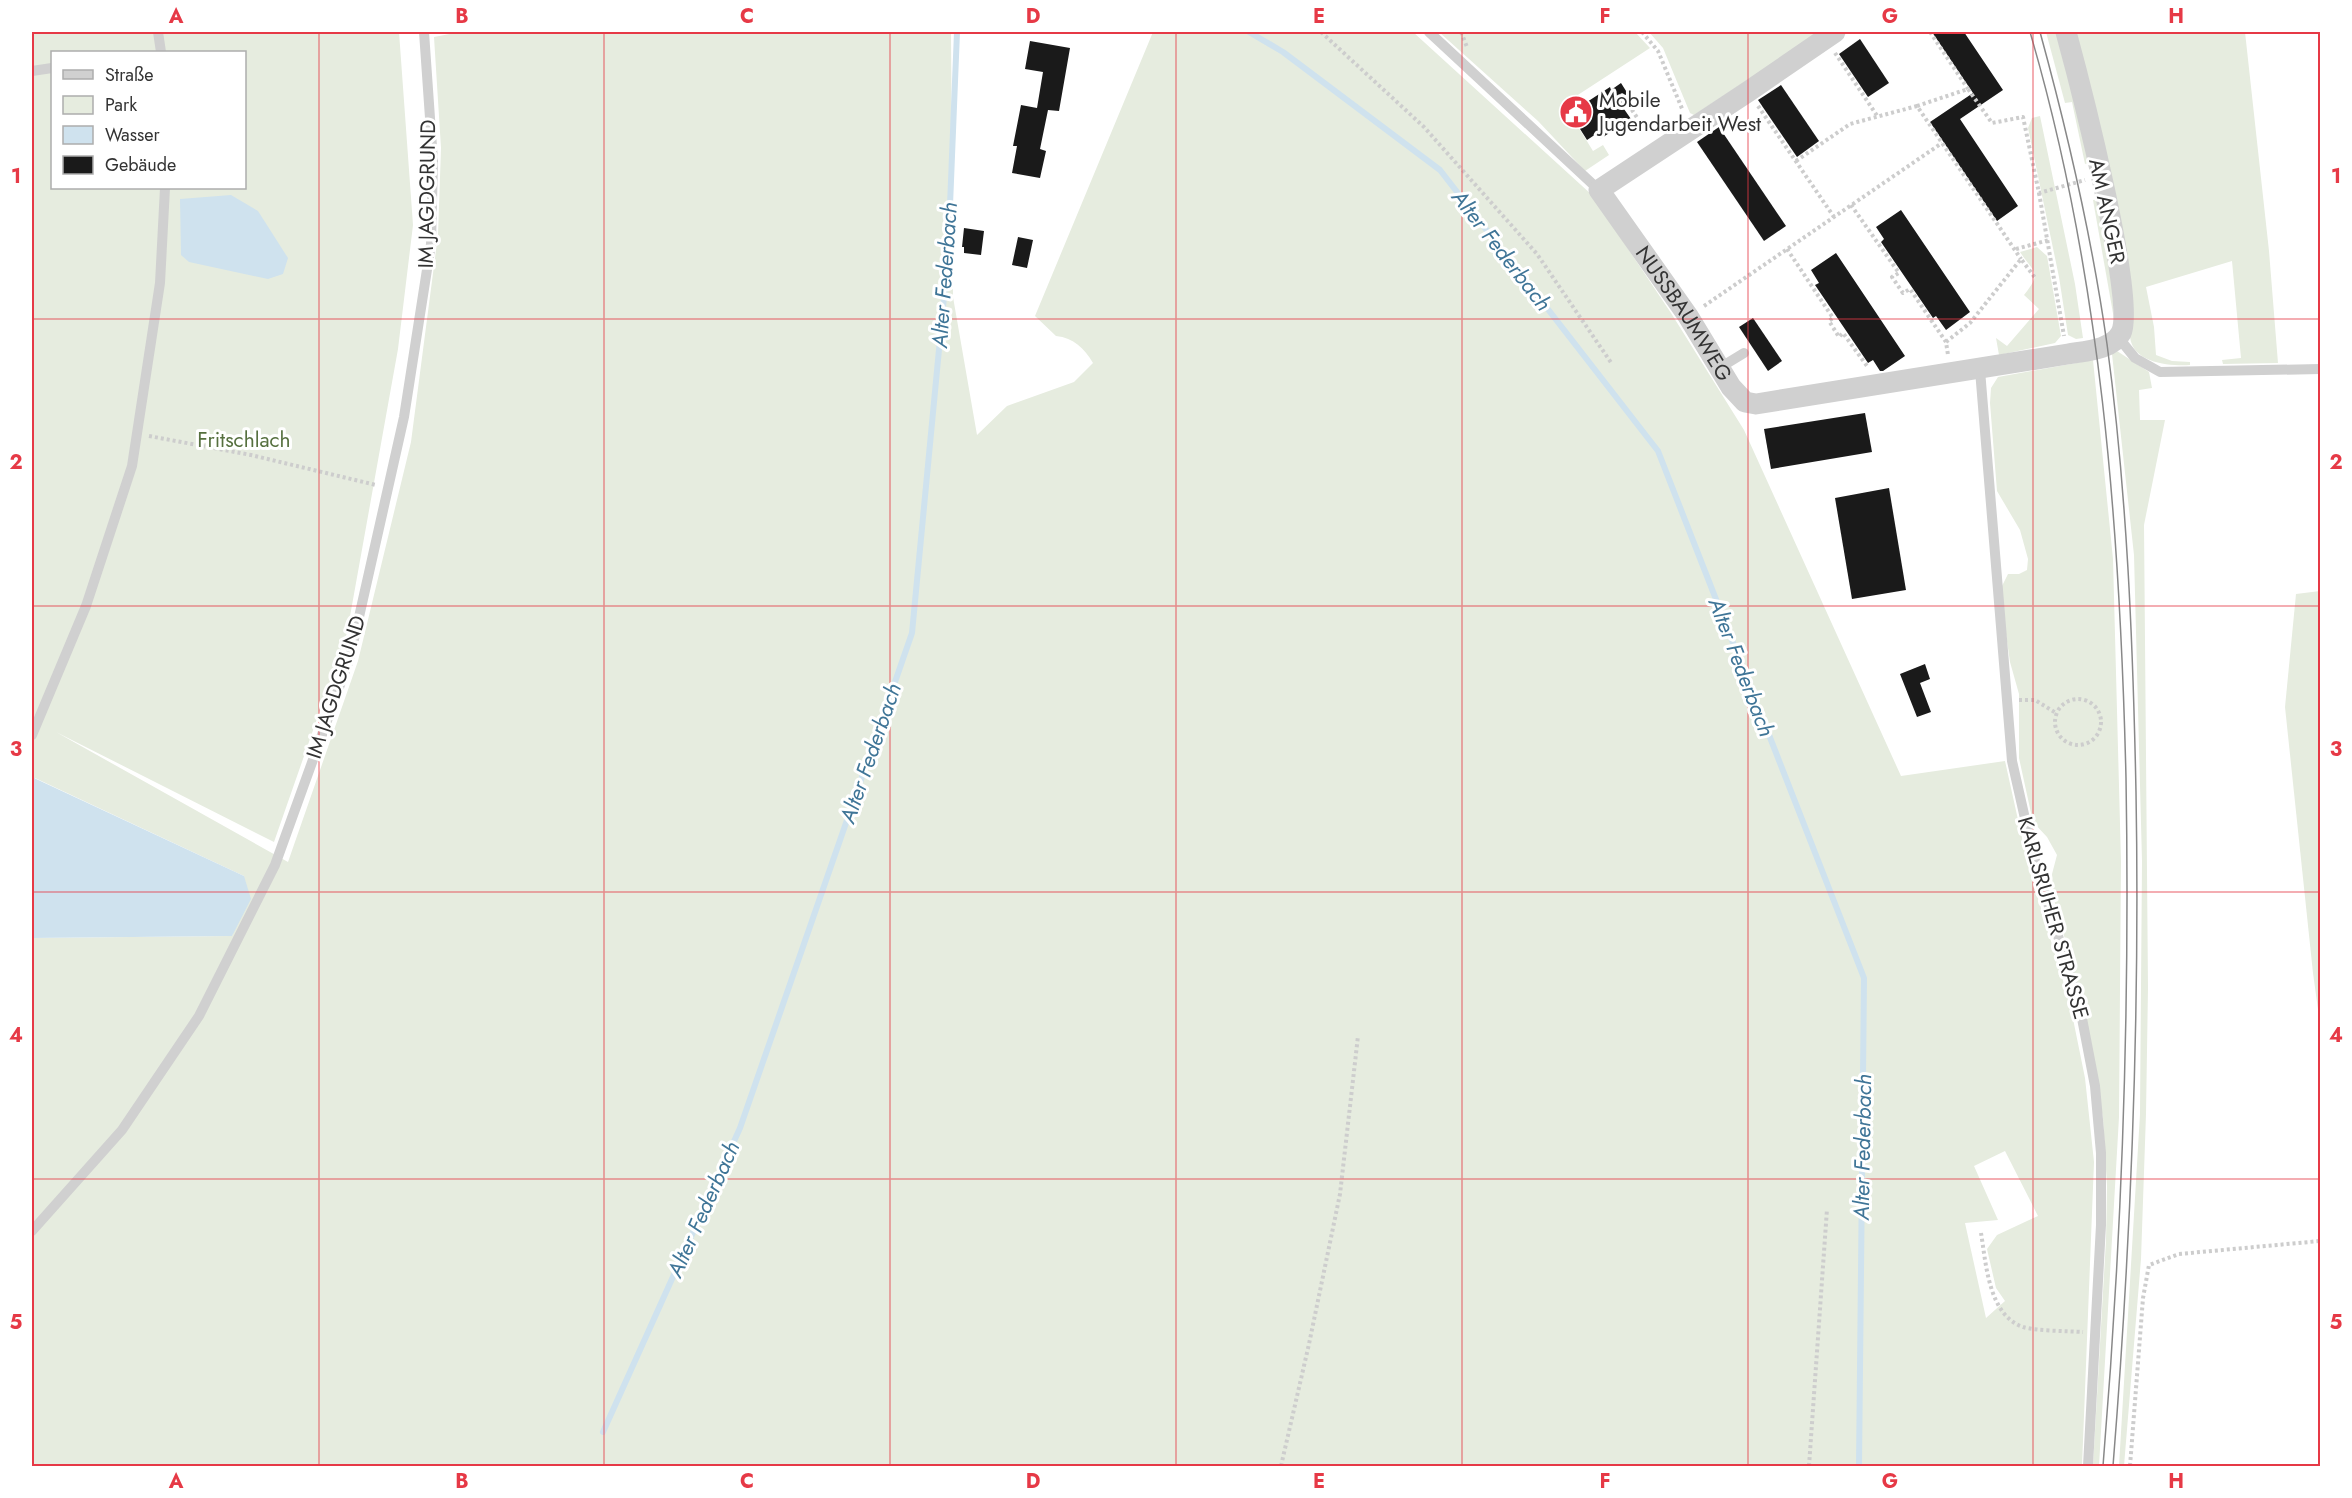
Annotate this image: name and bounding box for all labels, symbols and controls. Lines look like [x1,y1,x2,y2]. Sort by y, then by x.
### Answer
text: A [168,2,184,31]
text: B [455,2,469,31]
text: C [740,2,754,31]
text: D [1026,2,1040,31]
text: E [1313,2,1325,31]
text: F [1599,2,1611,31]
text: G [1882,2,1898,31]
text: H [2168,2,2184,31]
legend [51,51,246,189]
text: Straße [105,62,153,88]
place label: Mobile Jugendarbeit West [1596,85,1761,139]
text: Park [105,92,137,118]
public building icon: Mobile Jugendarbeit West [1558,94,1594,130]
street label: IM JAGDGRUND [411,119,443,269]
text: Wasser [105,122,160,148]
text: Gebäude [105,152,176,178]
street label: AM ANGER [2081,156,2133,267]
text: 1 [11,162,21,191]
text: 1 [2331,162,2341,191]
water label: Alter Federbach [1444,182,1560,317]
water label: Alter Federbach [923,201,965,350]
street label: NUSSBAUMWEG [1628,240,1739,387]
park label: Fritschlach [197,425,291,455]
text: 2 [9,448,23,477]
text: 2 [2329,448,2343,477]
water label: Alter Federbach [1700,592,1783,741]
street label: IM JAGDGRUND [299,612,373,762]
water label: Alter Federbach [831,679,909,828]
text: 3 [10,735,22,764]
text: 3 [2330,735,2342,764]
street label: KARLSRUHER STRASSE [2010,813,2096,1023]
text: 4 [9,1021,23,1050]
text: 4 [2329,1021,2343,1050]
water label: Alter Federbach [1845,1074,1879,1221]
water label: Alter Federbach [658,1136,747,1283]
text: 5 [10,1308,23,1337]
text: 5 [2330,1308,2343,1337]
text: A [168,1467,184,1496]
text: B [455,1467,469,1496]
text: C [740,1467,754,1496]
text: D [1026,1467,1040,1496]
text: E [1313,1467,1325,1496]
text: F [1599,1467,1611,1496]
text: G [1882,1467,1898,1496]
text: H [2168,1467,2184,1496]

